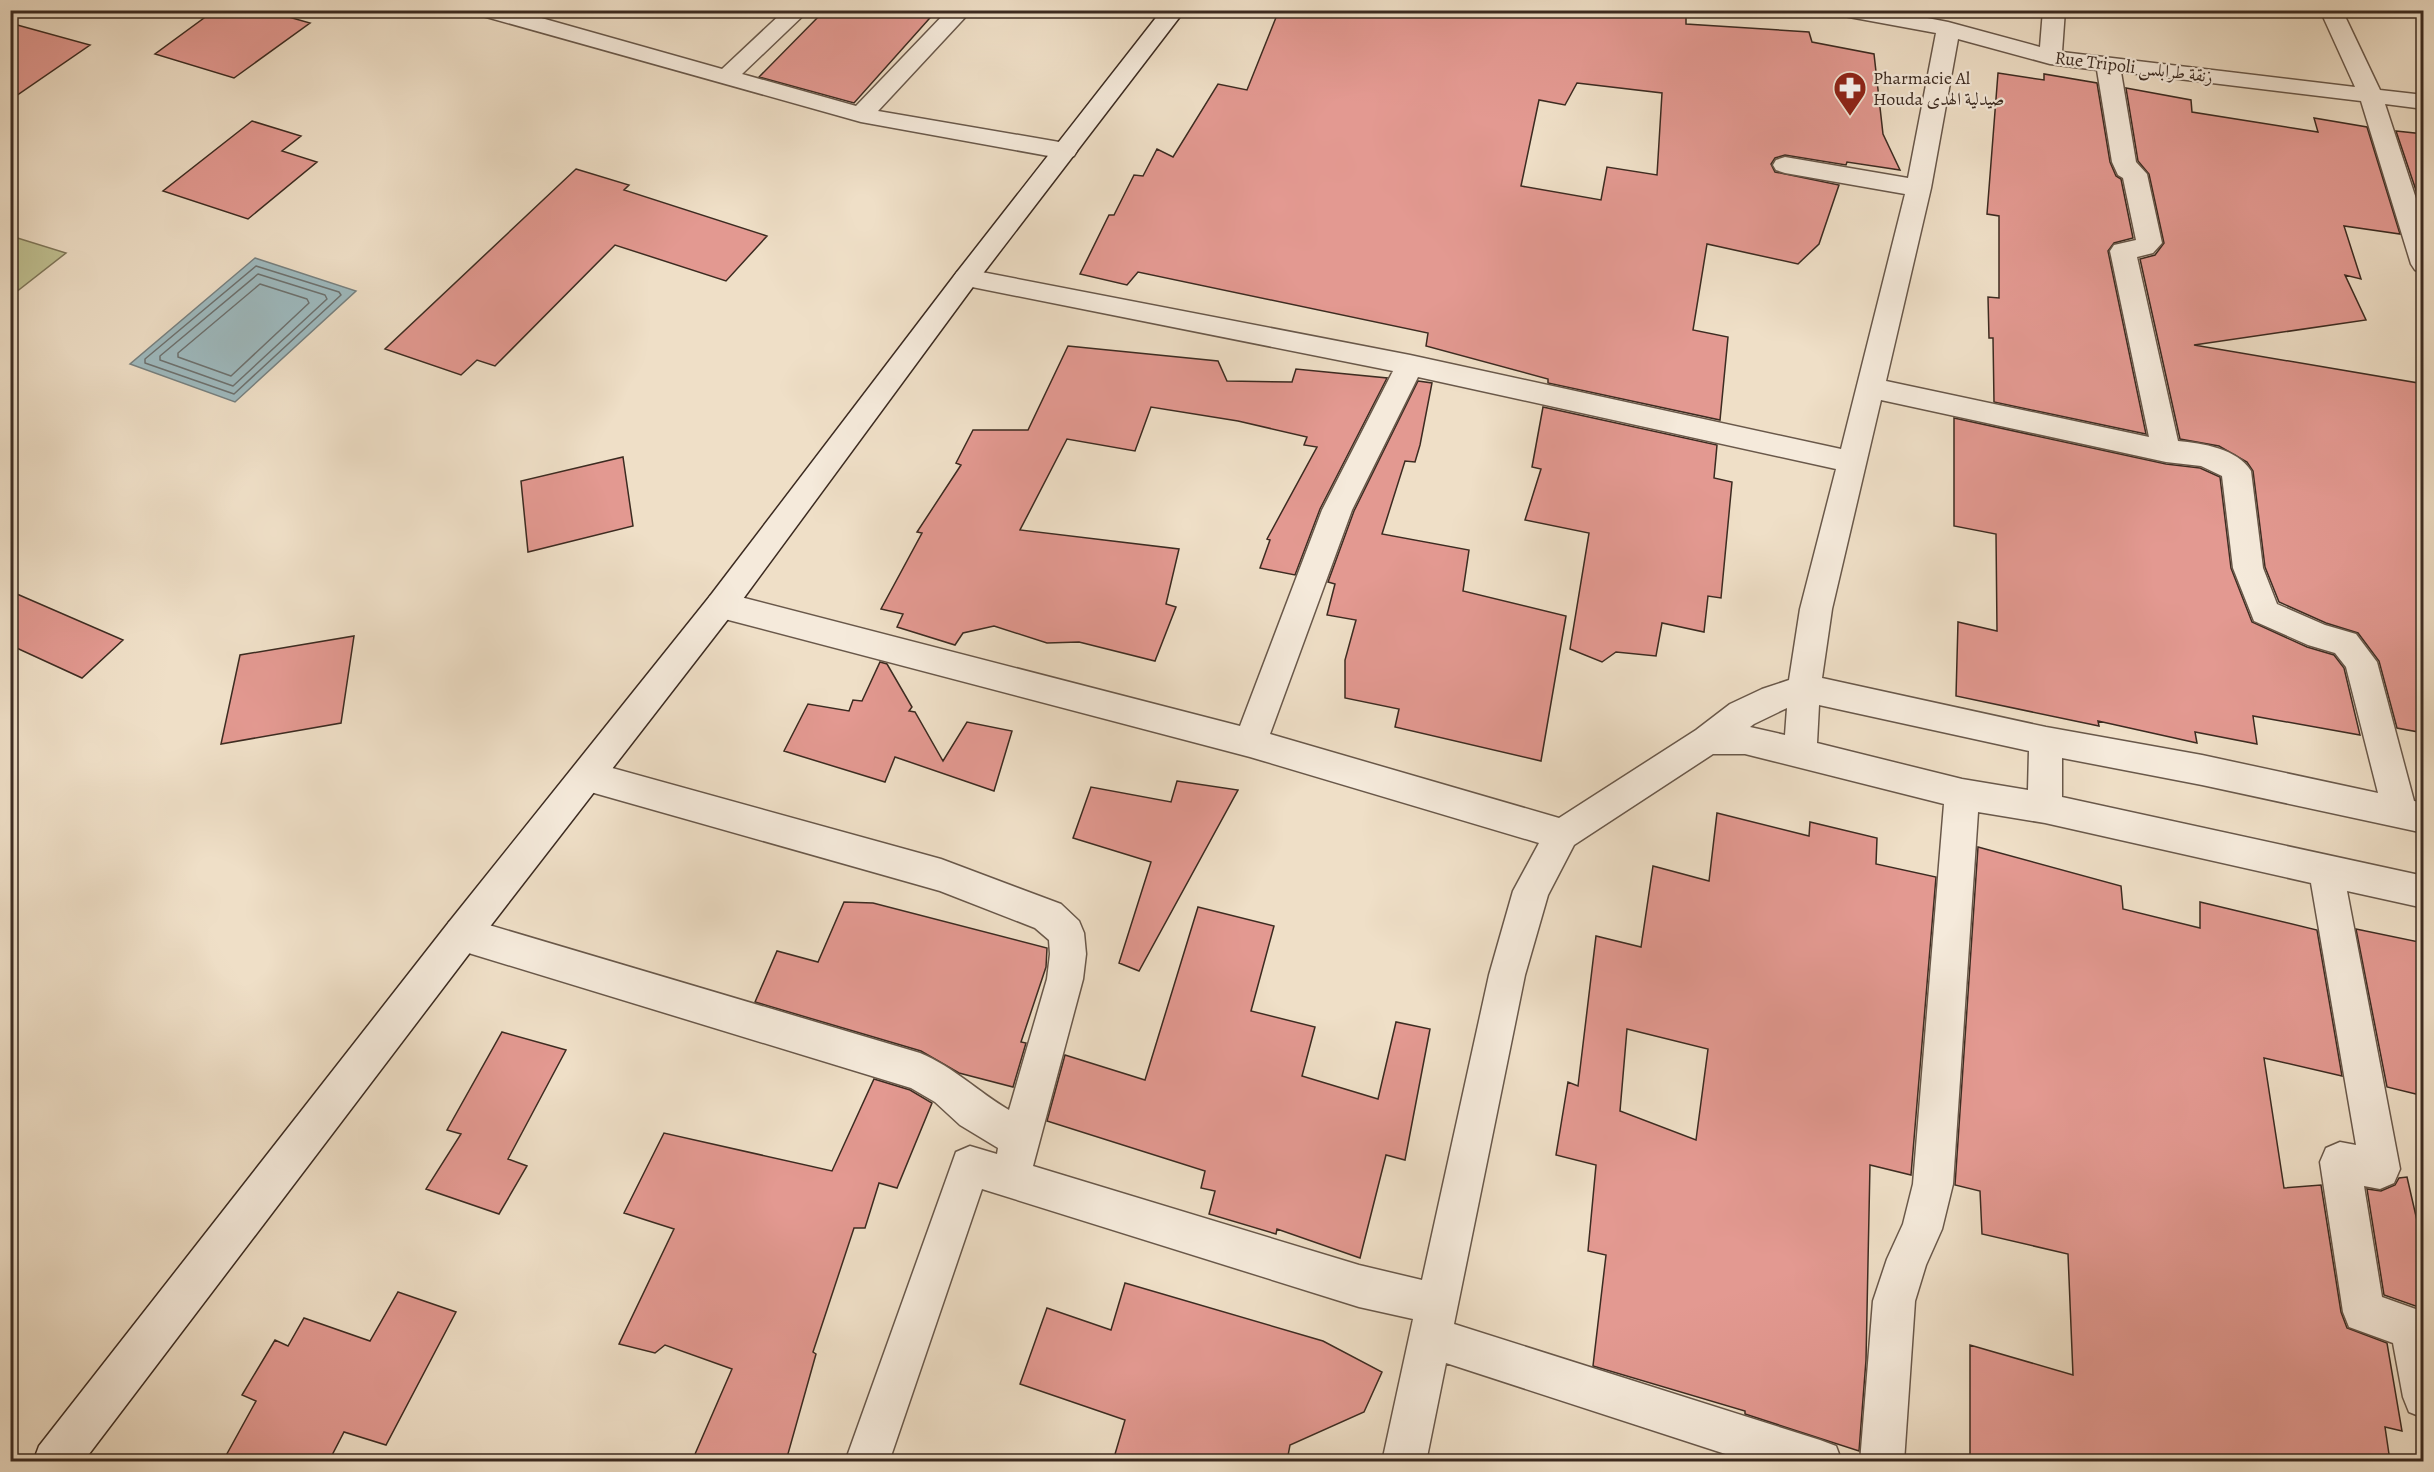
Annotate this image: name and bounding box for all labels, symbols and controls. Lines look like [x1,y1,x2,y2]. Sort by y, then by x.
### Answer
street label: Rue Tripoli زنقة طرابلس [2054,45,2214,89]
place label: Pharmacie Al Houda صيدلية الهدى [1873,66,2004,111]
pharmacy icon: Pharmacie Al Houda صيدلية الهدى [1832,70,1868,117]

